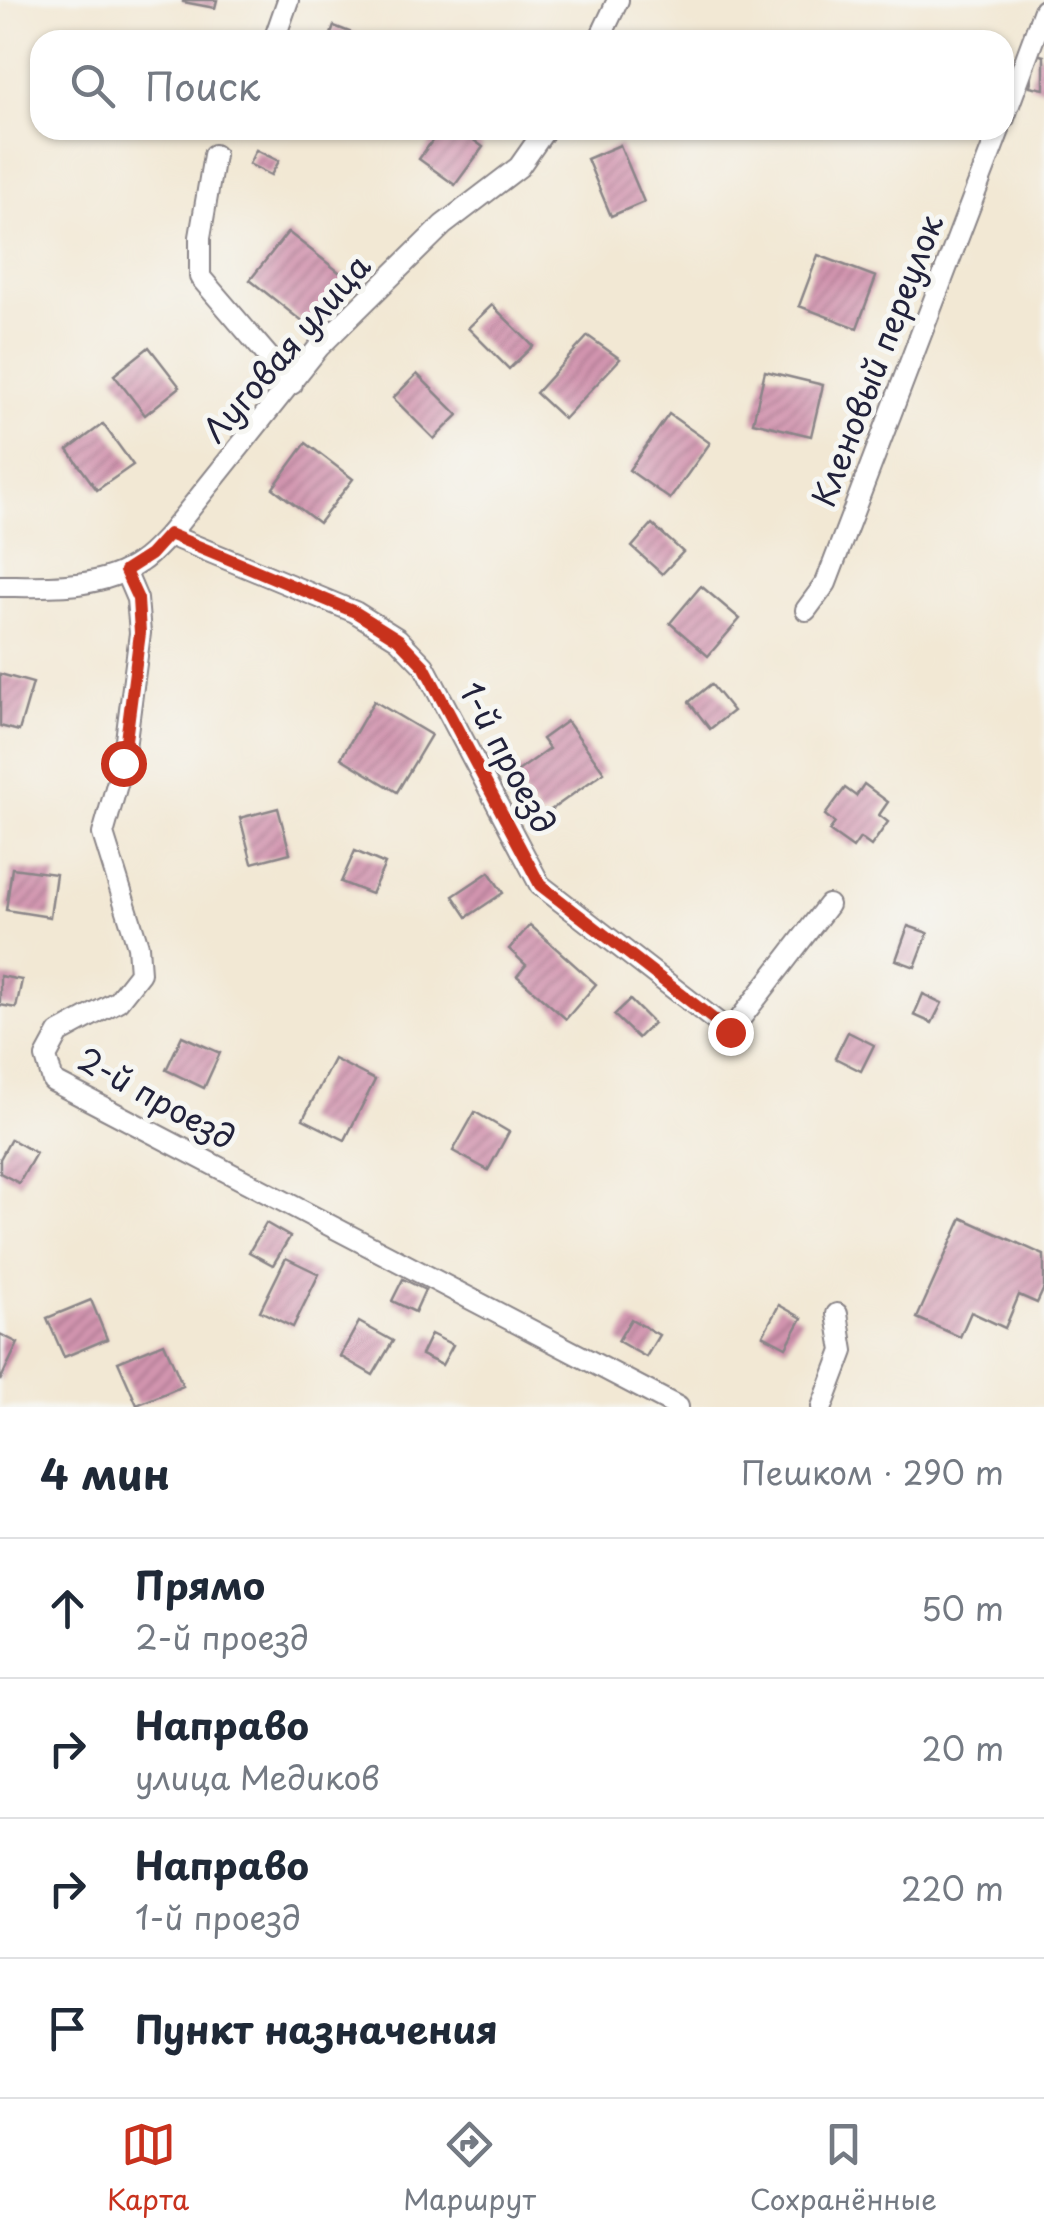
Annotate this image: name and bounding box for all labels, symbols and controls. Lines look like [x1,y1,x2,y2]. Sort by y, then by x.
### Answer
search box [30,30,1014,140]
text: Поиск [145,57,260,114]
icon: search [65,58,120,113]
street label: Кленовый переулок [798,207,954,513]
street label: Луговая улица [190,243,381,452]
street label: 1-й проезд [449,673,569,842]
route start [101,741,147,787]
route end [708,1010,754,1056]
street label: 2-й проезд [69,1034,245,1160]
text: 4 мин [40,1441,170,1504]
text: Пешком · 290 m [741,1448,1004,1496]
text: Прямо [135,1556,265,1613]
icon: ahead [40,1581,95,1636]
text: 50 m [921,1584,1004,1632]
text: 2-й проезд [135,1613,309,1661]
text: Направо [135,1696,309,1753]
icon: right [40,1721,95,1776]
text: 20 m [922,1724,1004,1772]
text: улица Медиков [135,1753,380,1801]
text: Направо [135,1836,309,1893]
icon: right [40,1861,95,1916]
text: 220 m [901,1864,1004,1912]
text: 1-й проезд [135,1893,301,1941]
text: Пункт назначения [135,2000,498,2057]
icon: arrive [40,2001,95,2056]
tab: Карта [107,2117,189,2220]
tab: Маршрут [403,2117,536,2220]
tab: Сохранённые [750,2117,937,2220]

